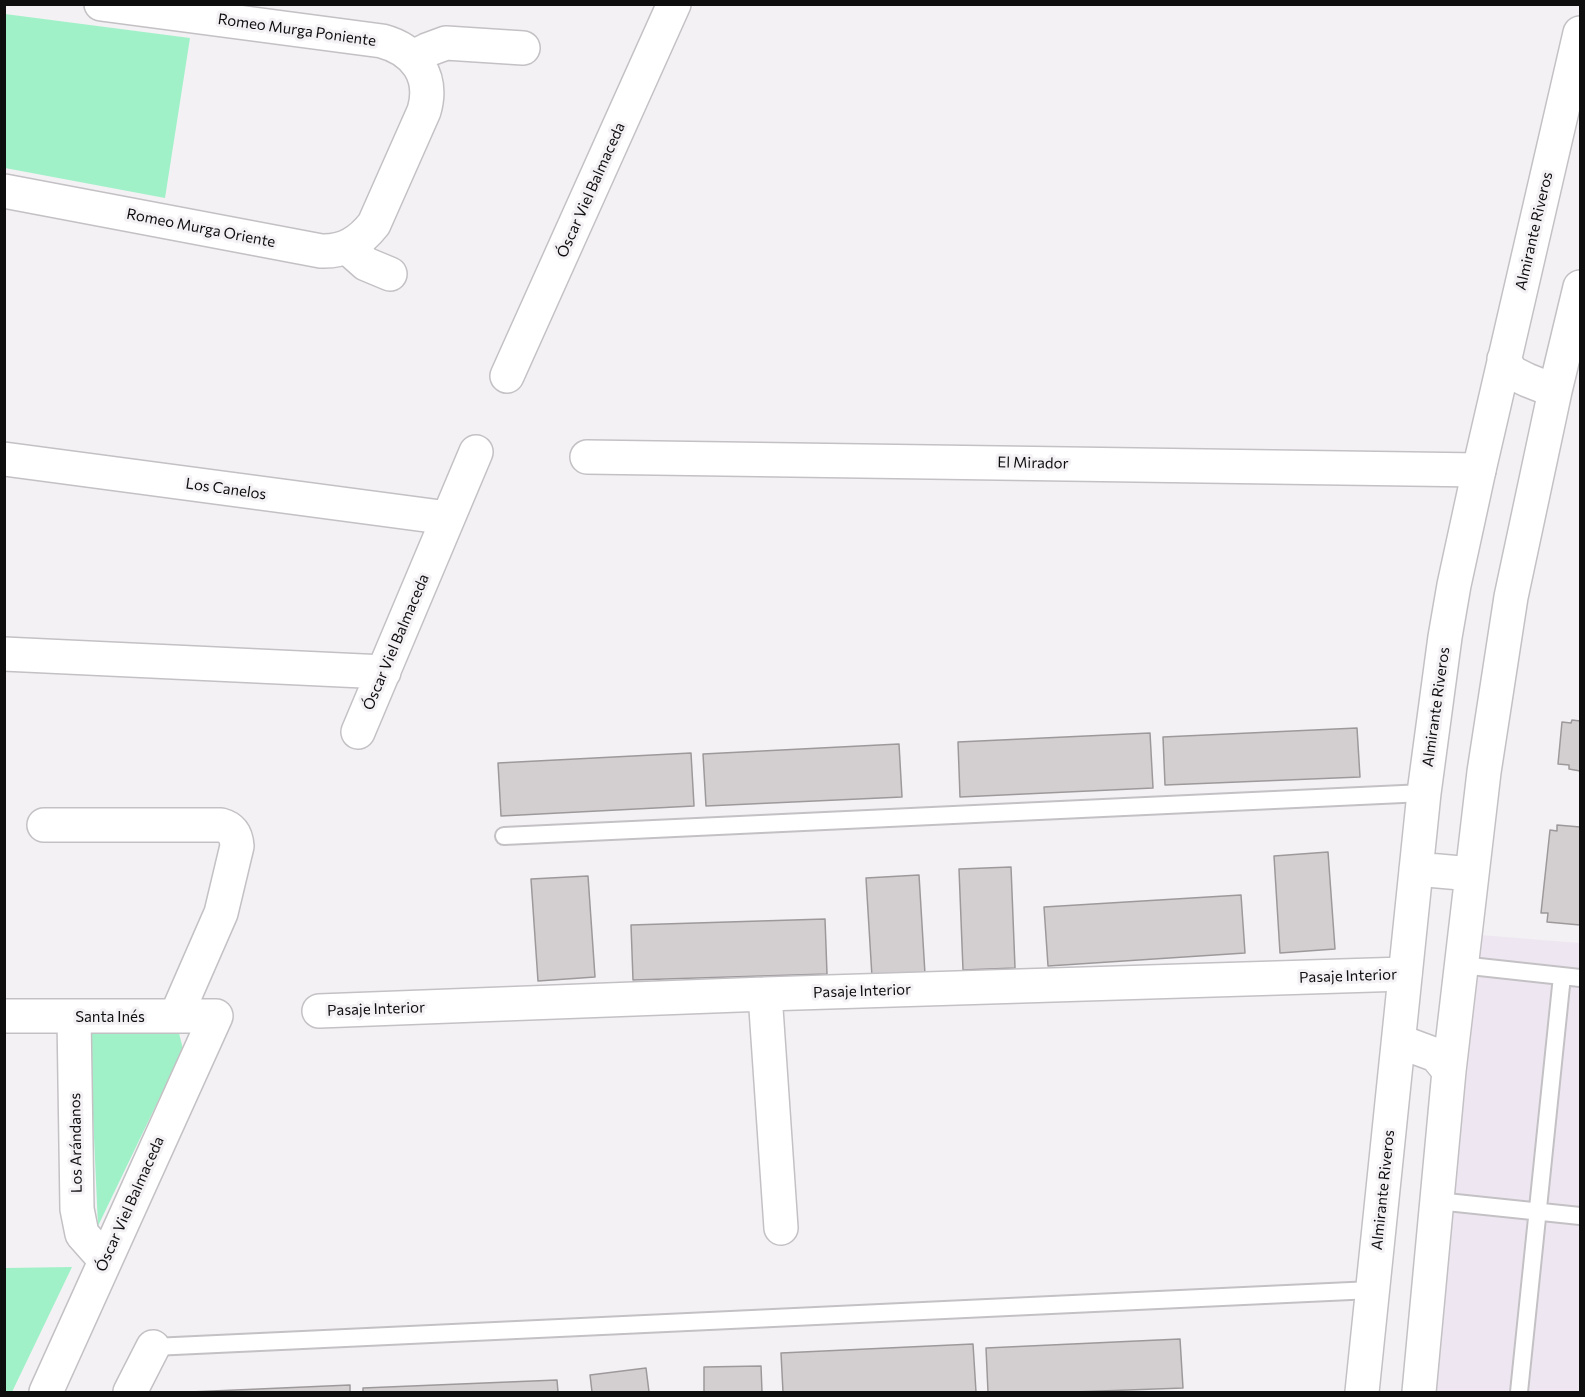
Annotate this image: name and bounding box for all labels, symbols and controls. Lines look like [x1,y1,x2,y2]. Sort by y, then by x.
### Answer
street label: Romeo Murga Poniente [217,10,377,50]
street label: Óscar Viel Balmaceda [553,120,629,260]
street label: Almirante Riveros [1512,170,1556,292]
street label: Romeo Murga Oriente [125,205,277,251]
street label: El Mirador [997,453,1069,473]
street label: Los Canelos [185,474,267,504]
street label: Óscar Viel Balmaceda [359,571,433,713]
street label: Almirante Riveros [1419,646,1453,768]
street label: Pasaje Interior [1299,965,1397,987]
street label: Pasaje Interior [813,980,911,1002]
street label: Pasaje Interior [327,998,425,1020]
street label: Santa Inés [75,1008,145,1026]
street label: Los Arándanos [66,1093,86,1193]
street label: Almirante Riveros [1368,1129,1398,1251]
street label: Óscar Viel Balmaceda [92,1134,168,1274]

